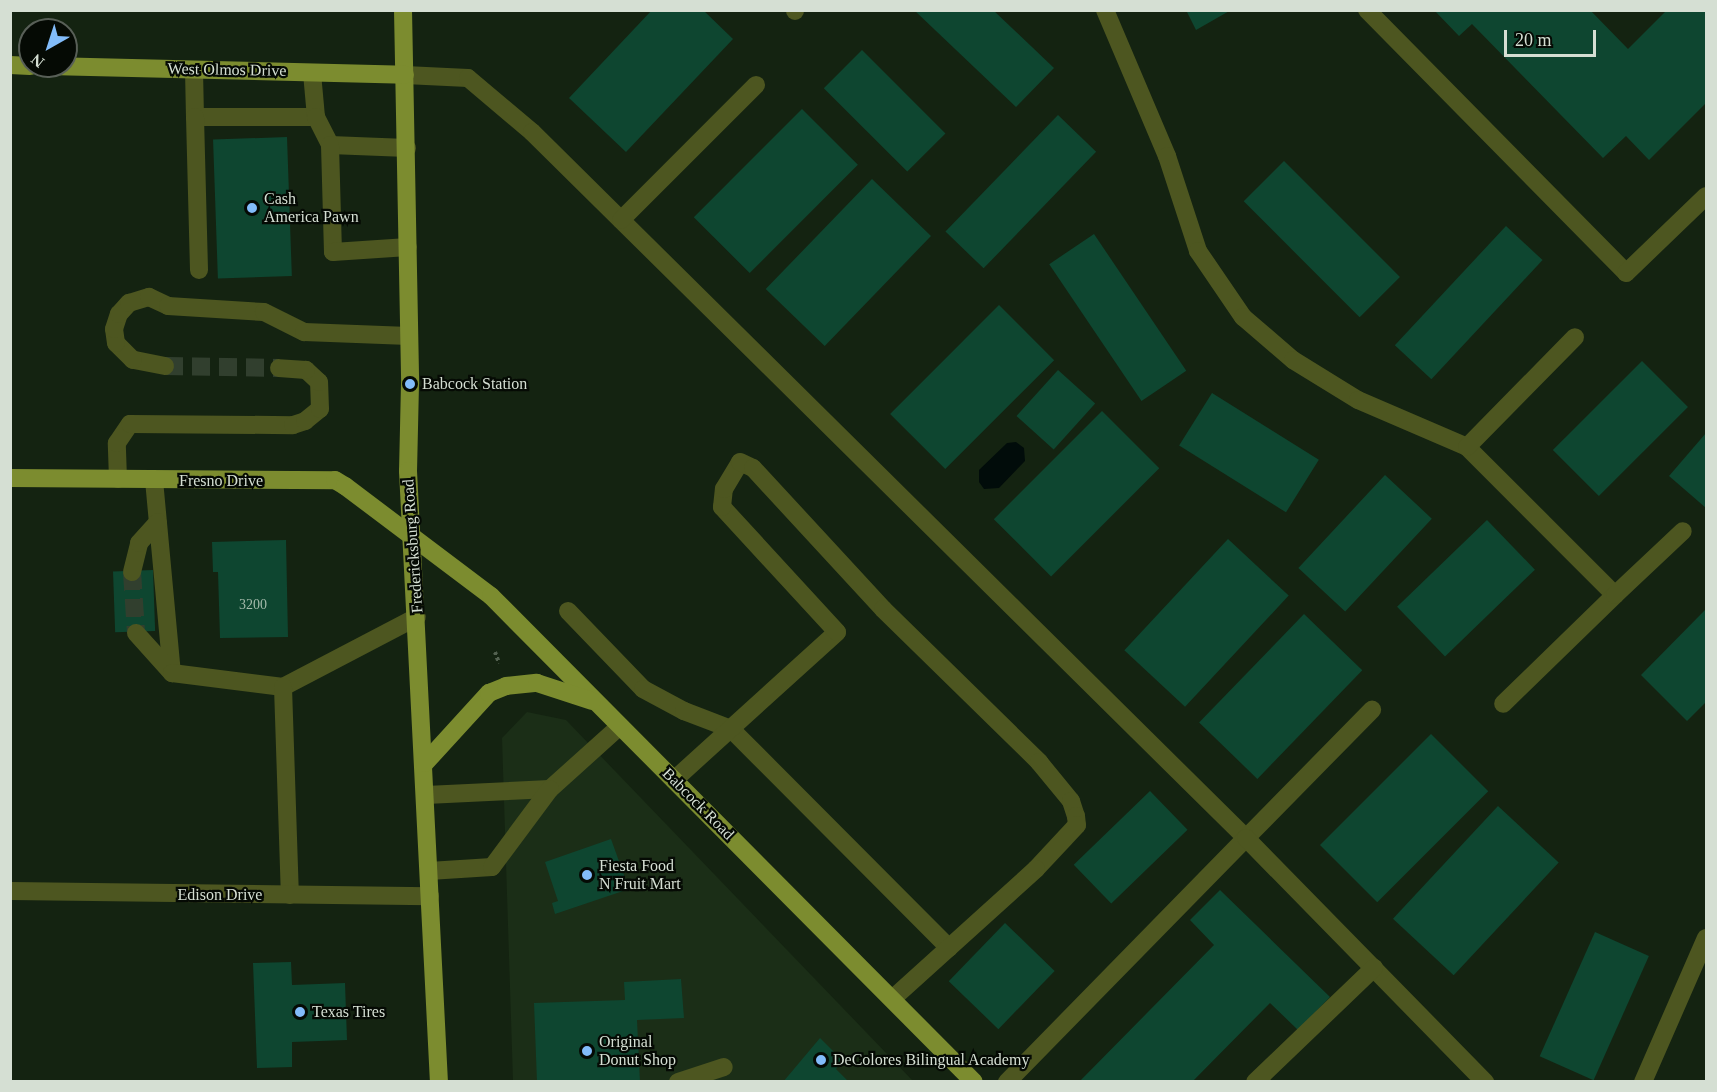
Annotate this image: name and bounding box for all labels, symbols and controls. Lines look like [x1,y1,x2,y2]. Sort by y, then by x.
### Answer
north arrow [18,18,78,78]
scale bar [1507,18,1598,56]
text: 20 m [1515,30,1552,50]
text: N [28,51,47,71]
street label: West Olmos Drive [167,59,287,81]
place label: Cash America Pawn [264,189,359,227]
marker: Cash America Pawn [245,201,259,215]
place label: Babcock Station [422,374,527,394]
marker: Babcock Station [403,377,417,391]
street label: Fresno Drive [179,471,263,491]
street label: Fredericksburg Road [399,478,427,614]
house number: 3200 [239,597,267,613]
street label: Babcock Road [658,764,738,844]
place label: Fiesta Food N Fruit Mart [599,856,681,894]
marker: Fiesta Food N Fruit Mart [580,868,594,882]
street label: Edison Drive [178,885,262,905]
place label: Texas Tires [312,1002,385,1022]
marker: Texas Tires [293,1005,307,1019]
place label: Original Donut Shop [599,1032,676,1070]
marker: Original Donut Shop [580,1044,594,1058]
place label: DeColores Bilingual Academy [833,1050,1030,1070]
marker: DeColores Bilingual Academy [814,1053,828,1067]

